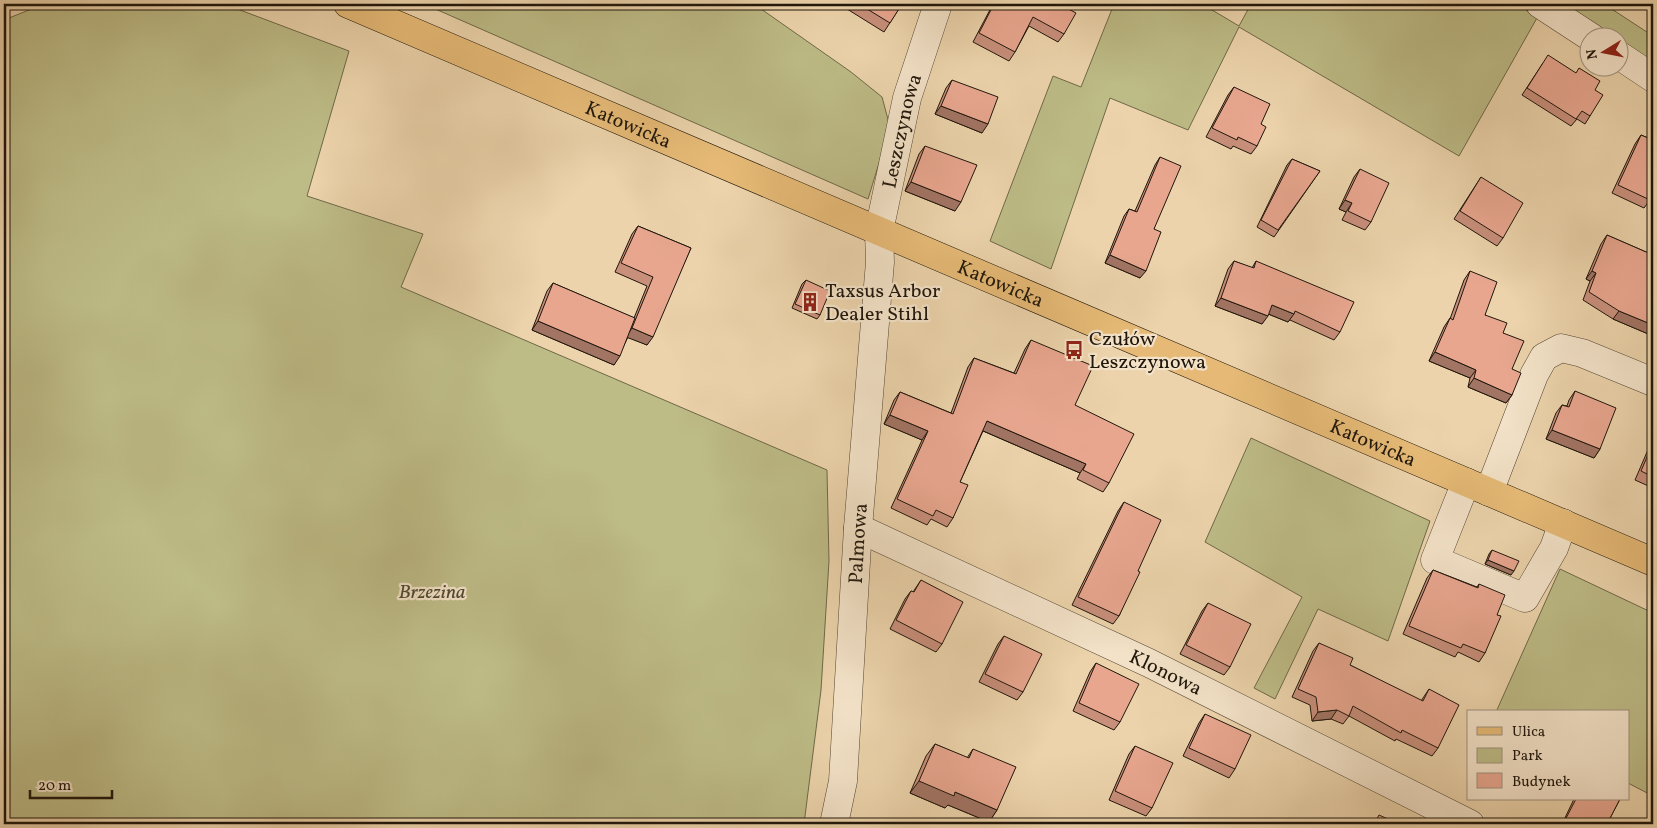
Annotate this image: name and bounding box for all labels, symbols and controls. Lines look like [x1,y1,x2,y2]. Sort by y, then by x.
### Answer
north arrow [1580,28,1630,78]
text: N [1582,47,1603,61]
street label: Leszczynowa [876,70,930,191]
street label: Katowicka [580,95,675,157]
street label: Katowicka [953,254,1048,316]
place label: Taxsus Arbor Dealer Stihl [825,278,941,329]
building icon: Taxsus Arbor Dealer Stihl [799,291,821,313]
place label: Czułów Leszczynowa [1089,326,1206,377]
bus stop icon: Czułów Leszczynowa [1063,339,1085,361]
street label: Katowicka [1325,413,1420,475]
street label: Palmowa [843,502,876,585]
park label: Brzezina [398,579,466,607]
street label: Klonowa [1124,644,1206,703]
legend [1467,710,1630,800]
text: Ulica [1512,722,1545,743]
text: Park [1512,746,1543,767]
scale bar [30,768,112,800]
text: Budynek [1512,772,1571,793]
text: 20 m [38,776,71,797]

